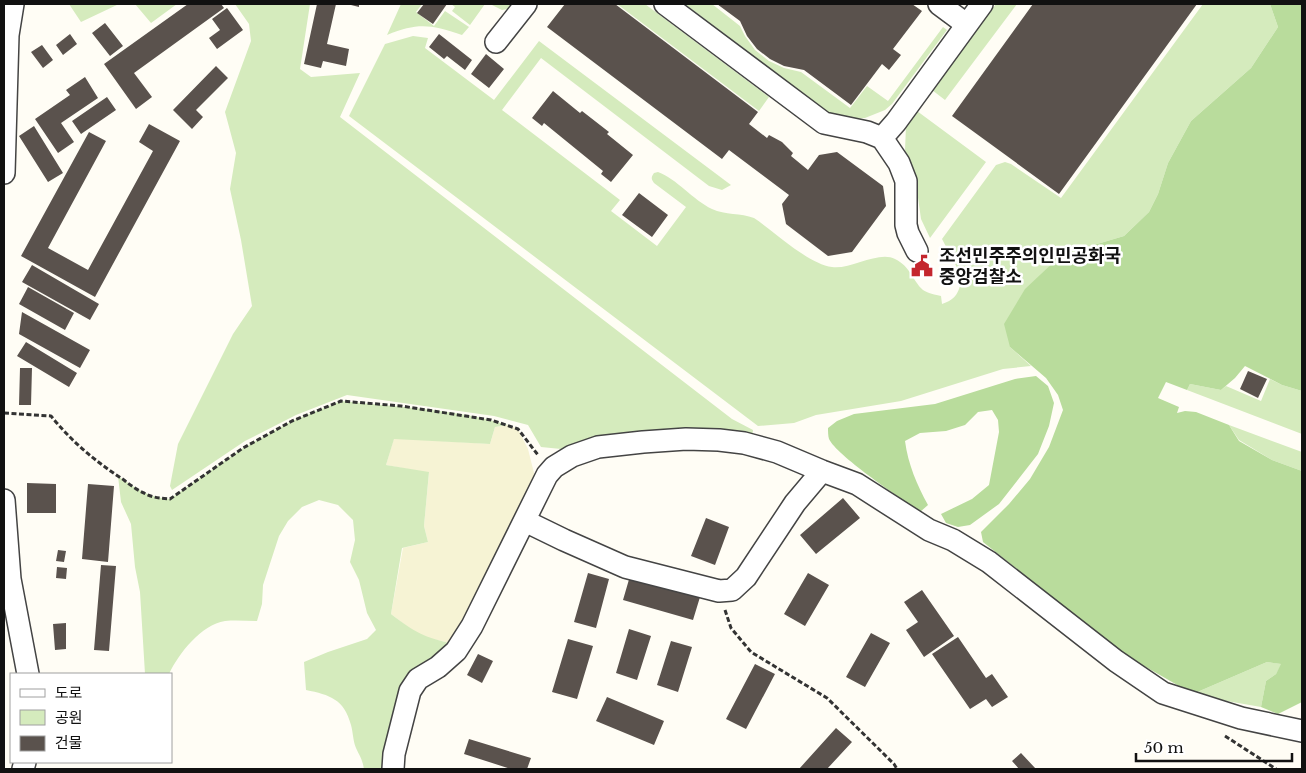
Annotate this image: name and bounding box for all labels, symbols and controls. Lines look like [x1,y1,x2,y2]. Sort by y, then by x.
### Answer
place label: 조선민주주의인민공화국 중앙검찰소 [939,245,1121,288]
public building icon: 조선민주주의인민공화국 중앙검찰소 [909,253,935,279]
legend [10,673,172,763]
text: 도로 [55,683,83,702]
text: 공원 [55,708,83,727]
scale bar [1136,730,1292,762]
text: 건물 [55,733,83,752]
text: 50 m [1144,738,1184,757]

